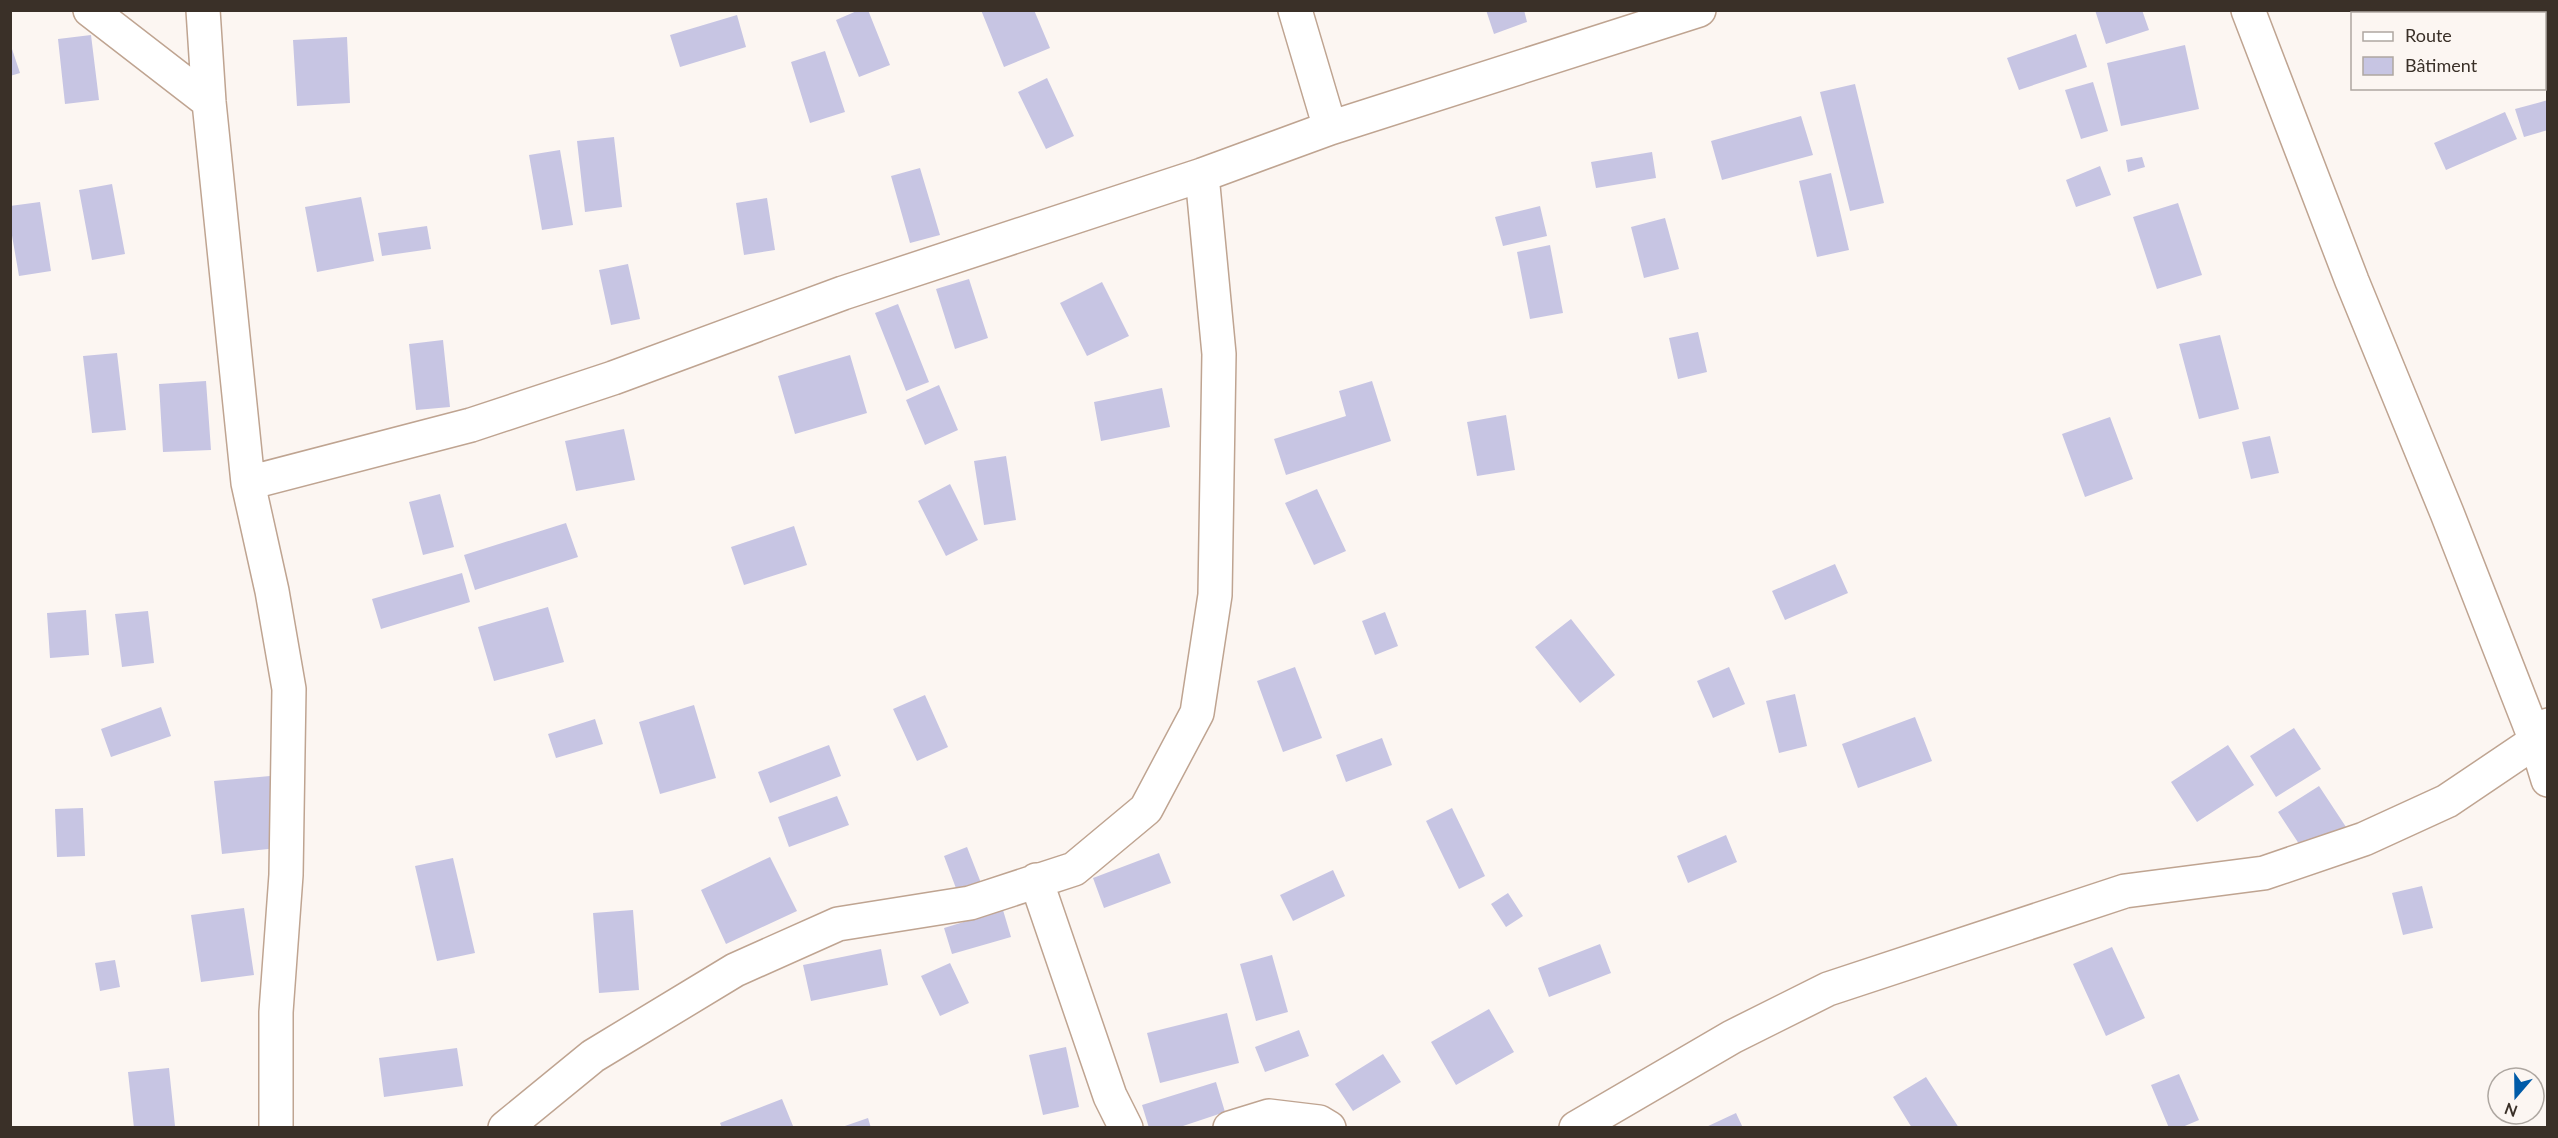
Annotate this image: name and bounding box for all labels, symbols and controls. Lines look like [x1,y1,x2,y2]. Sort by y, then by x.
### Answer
legend [2351,12,2546,90]
text: Route [2405,24,2452,46]
text: Bâtiment [2405,54,2478,76]
north arrow [2486,1066,2546,1126]
text: N [2502,1100,2520,1122]

